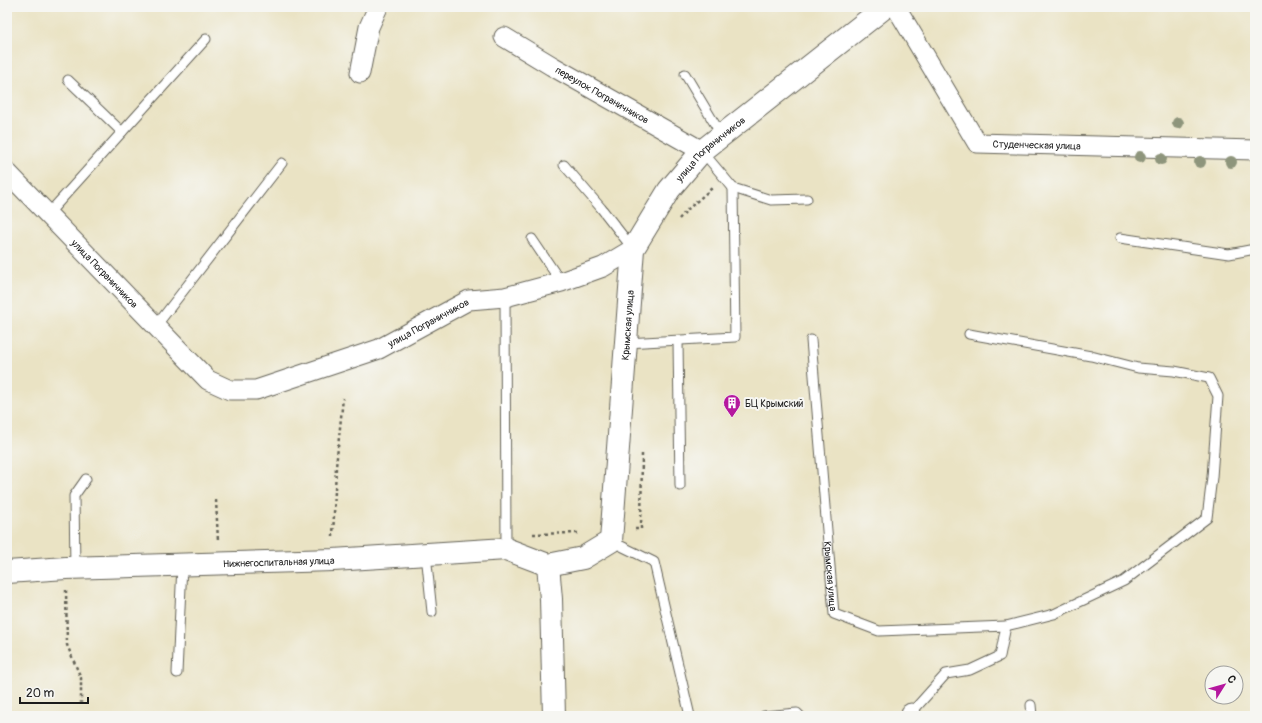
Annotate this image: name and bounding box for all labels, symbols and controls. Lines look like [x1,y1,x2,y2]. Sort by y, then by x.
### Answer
street label: переулок Пограничников [553,64,651,127]
street label: улица Пограничников [673,114,748,185]
street label: Студенческая улица [992,138,1081,153]
street label: улица Пограничников [68,237,140,311]
street label: Крымская улица [620,289,637,361]
street label: улица Пограничников [385,296,471,351]
building icon: БЦ Крымский [722,393,742,418]
place label: БЦ Крымский [745,398,803,410]
street label: Крымская улица [821,541,839,612]
street label: Нижнегоспитальная улица [223,555,335,570]
north arrow [1204,665,1244,705]
text: С [1224,673,1239,686]
scale bar [20,679,88,705]
text: 20 m [26,686,55,701]

